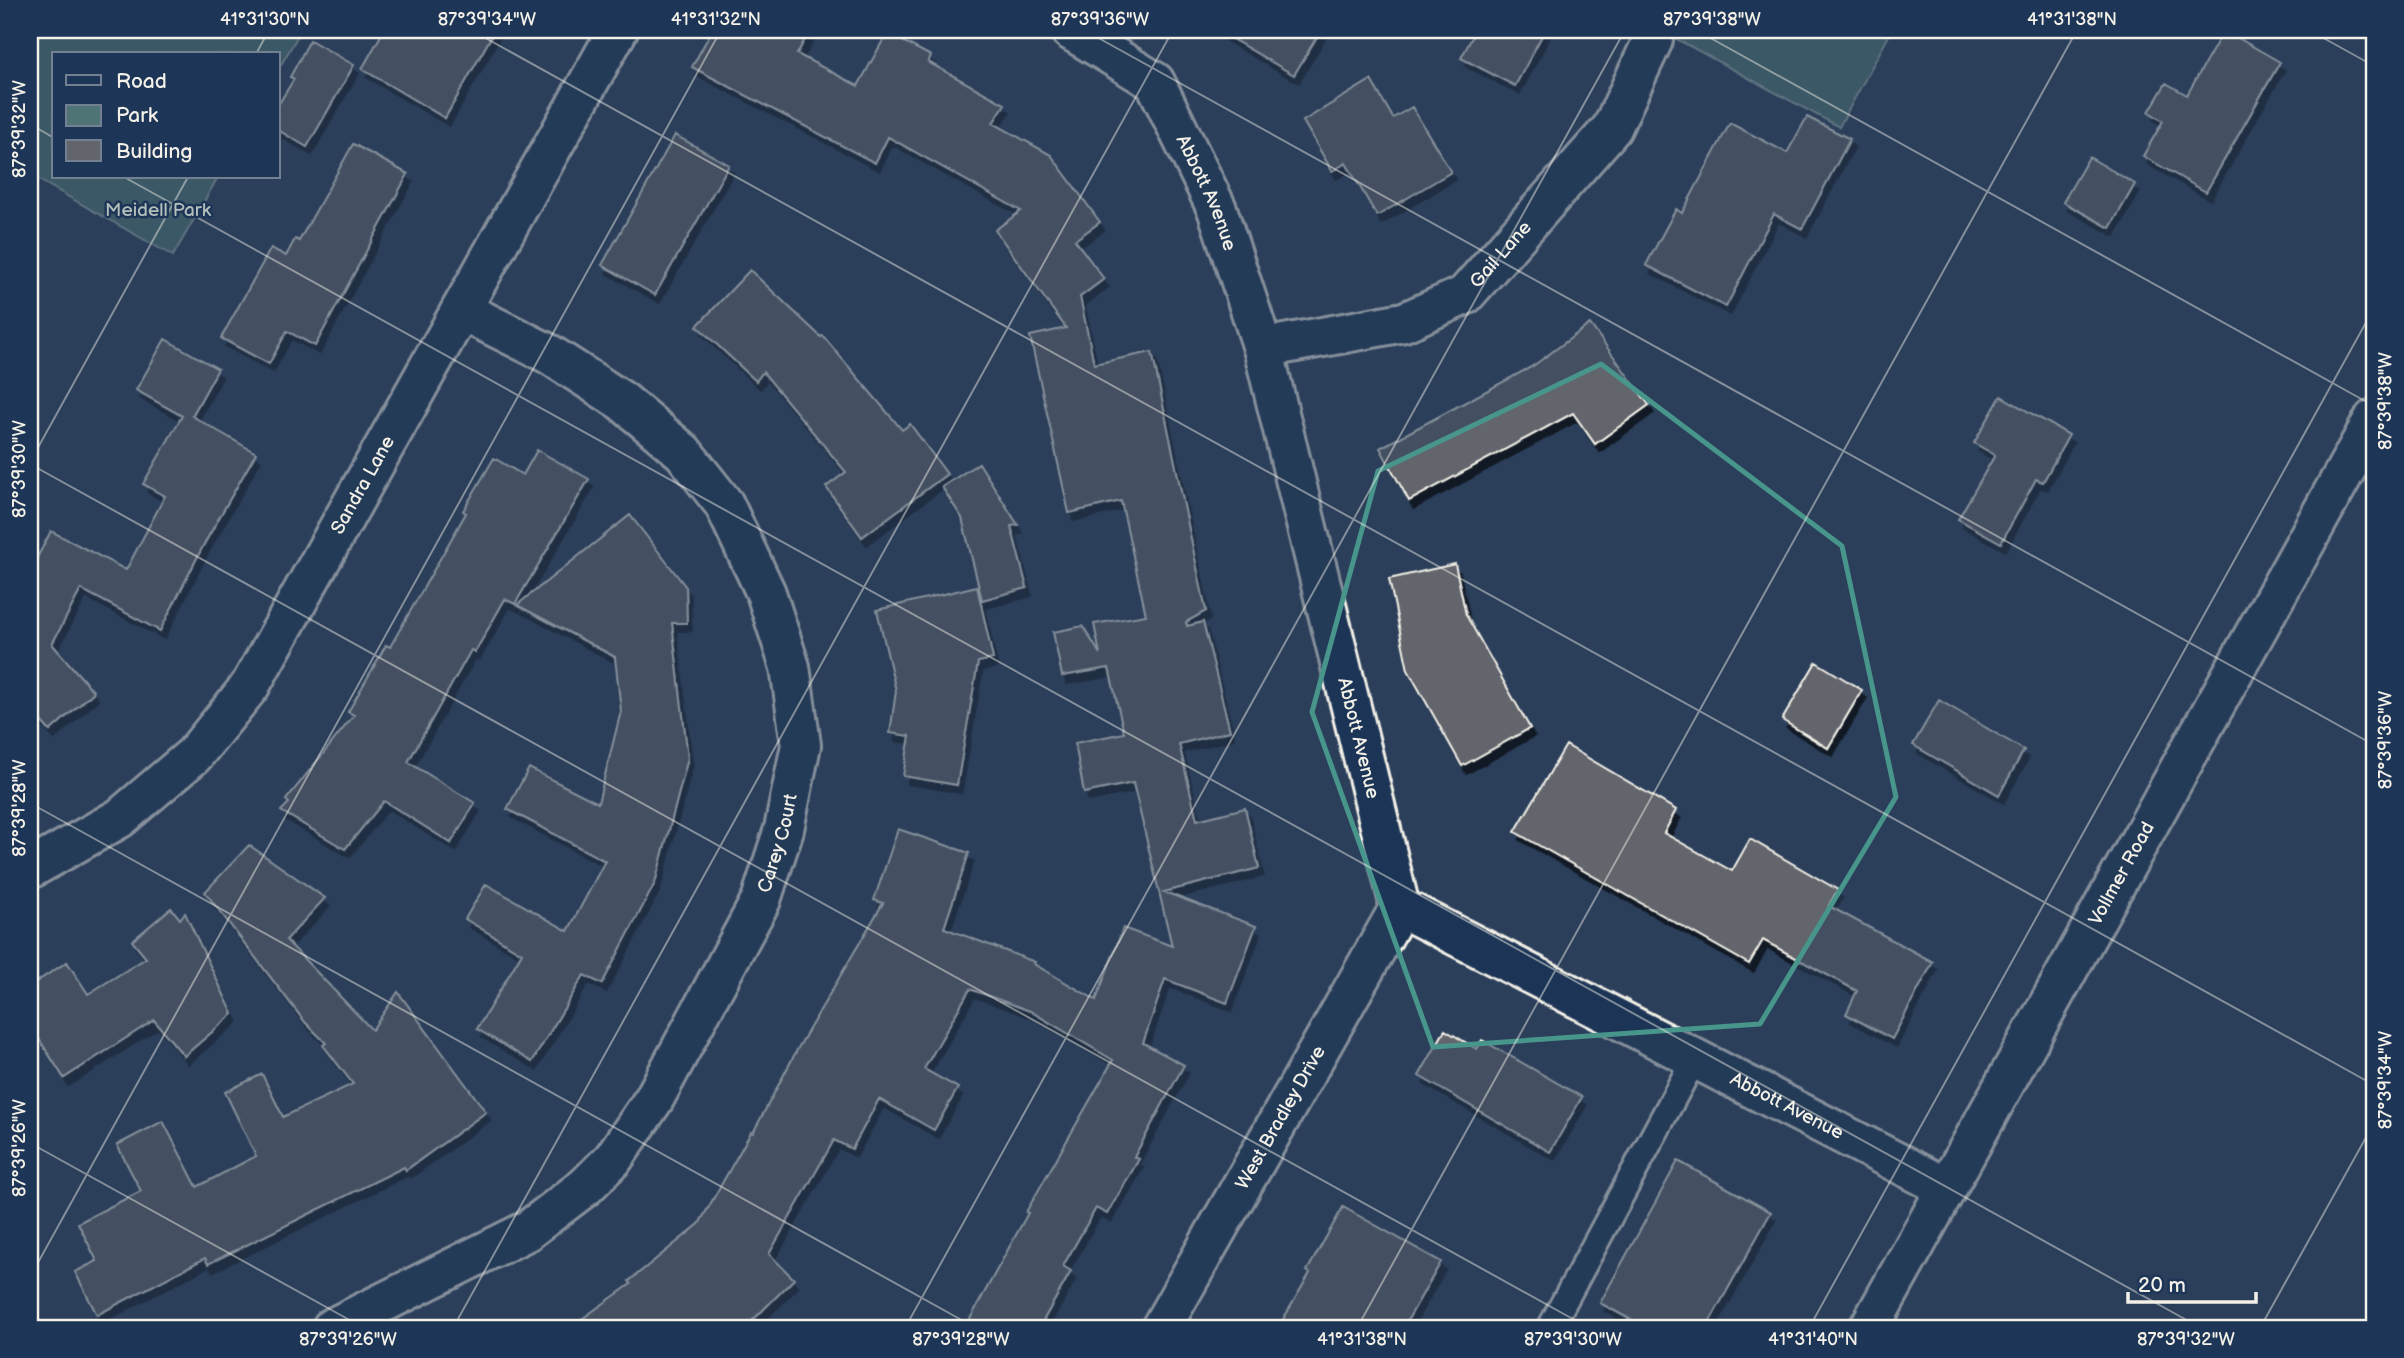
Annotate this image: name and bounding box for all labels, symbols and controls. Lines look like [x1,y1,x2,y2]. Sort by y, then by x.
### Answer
text: 41°31'30"N [220,9,310,30]
text: 87°39'34"W [438,9,537,30]
text: 41°31'32"N [671,9,761,30]
text: 87°39'36"W [1051,9,1150,30]
text: 87°39'38"W [1663,9,1762,30]
text: 41°31'38"N [2027,9,2117,30]
legend [52,52,280,178]
text: Road [116,69,167,94]
text: 87°39'32"W [9,79,30,178]
text: Park [116,103,159,128]
street label: Abbott Avenue [1171,131,1241,254]
text: Building [116,139,192,164]
park label: Meidell Park [105,199,212,222]
street label: Gail Lane [1465,216,1536,293]
text: 87°39'38"W [2375,351,2396,450]
text: 87°39'30"W [9,419,30,518]
street label: Sandra Lane [326,432,400,538]
street label: Abbott Avenue [1333,675,1385,801]
text: 87°39'36"W [2375,690,2396,789]
text: 87°39'28"W [9,759,30,857]
street label: Carey Court [753,792,802,896]
street label: Vollmer Road [2084,818,2159,929]
text: 87°39'34"W [2375,1030,2396,1129]
street label: West Bradley Drive [1231,1042,1330,1193]
street label: Abbott Avenue [1726,1067,1848,1144]
text: 87°39'26"W [9,1098,30,1197]
scale bar [2128,1260,2255,1304]
text: 20 m [2138,1273,2186,1298]
text: 87°39'26"W [299,1329,398,1350]
text: 87°39'28"W [912,1329,1010,1350]
text: 41°31'38"N [1317,1329,1407,1350]
text: 87°39'30"W [1524,1329,1623,1350]
text: 41°31'40"N [1768,1329,1858,1350]
text: 87°39'32"W [2137,1329,2236,1350]

